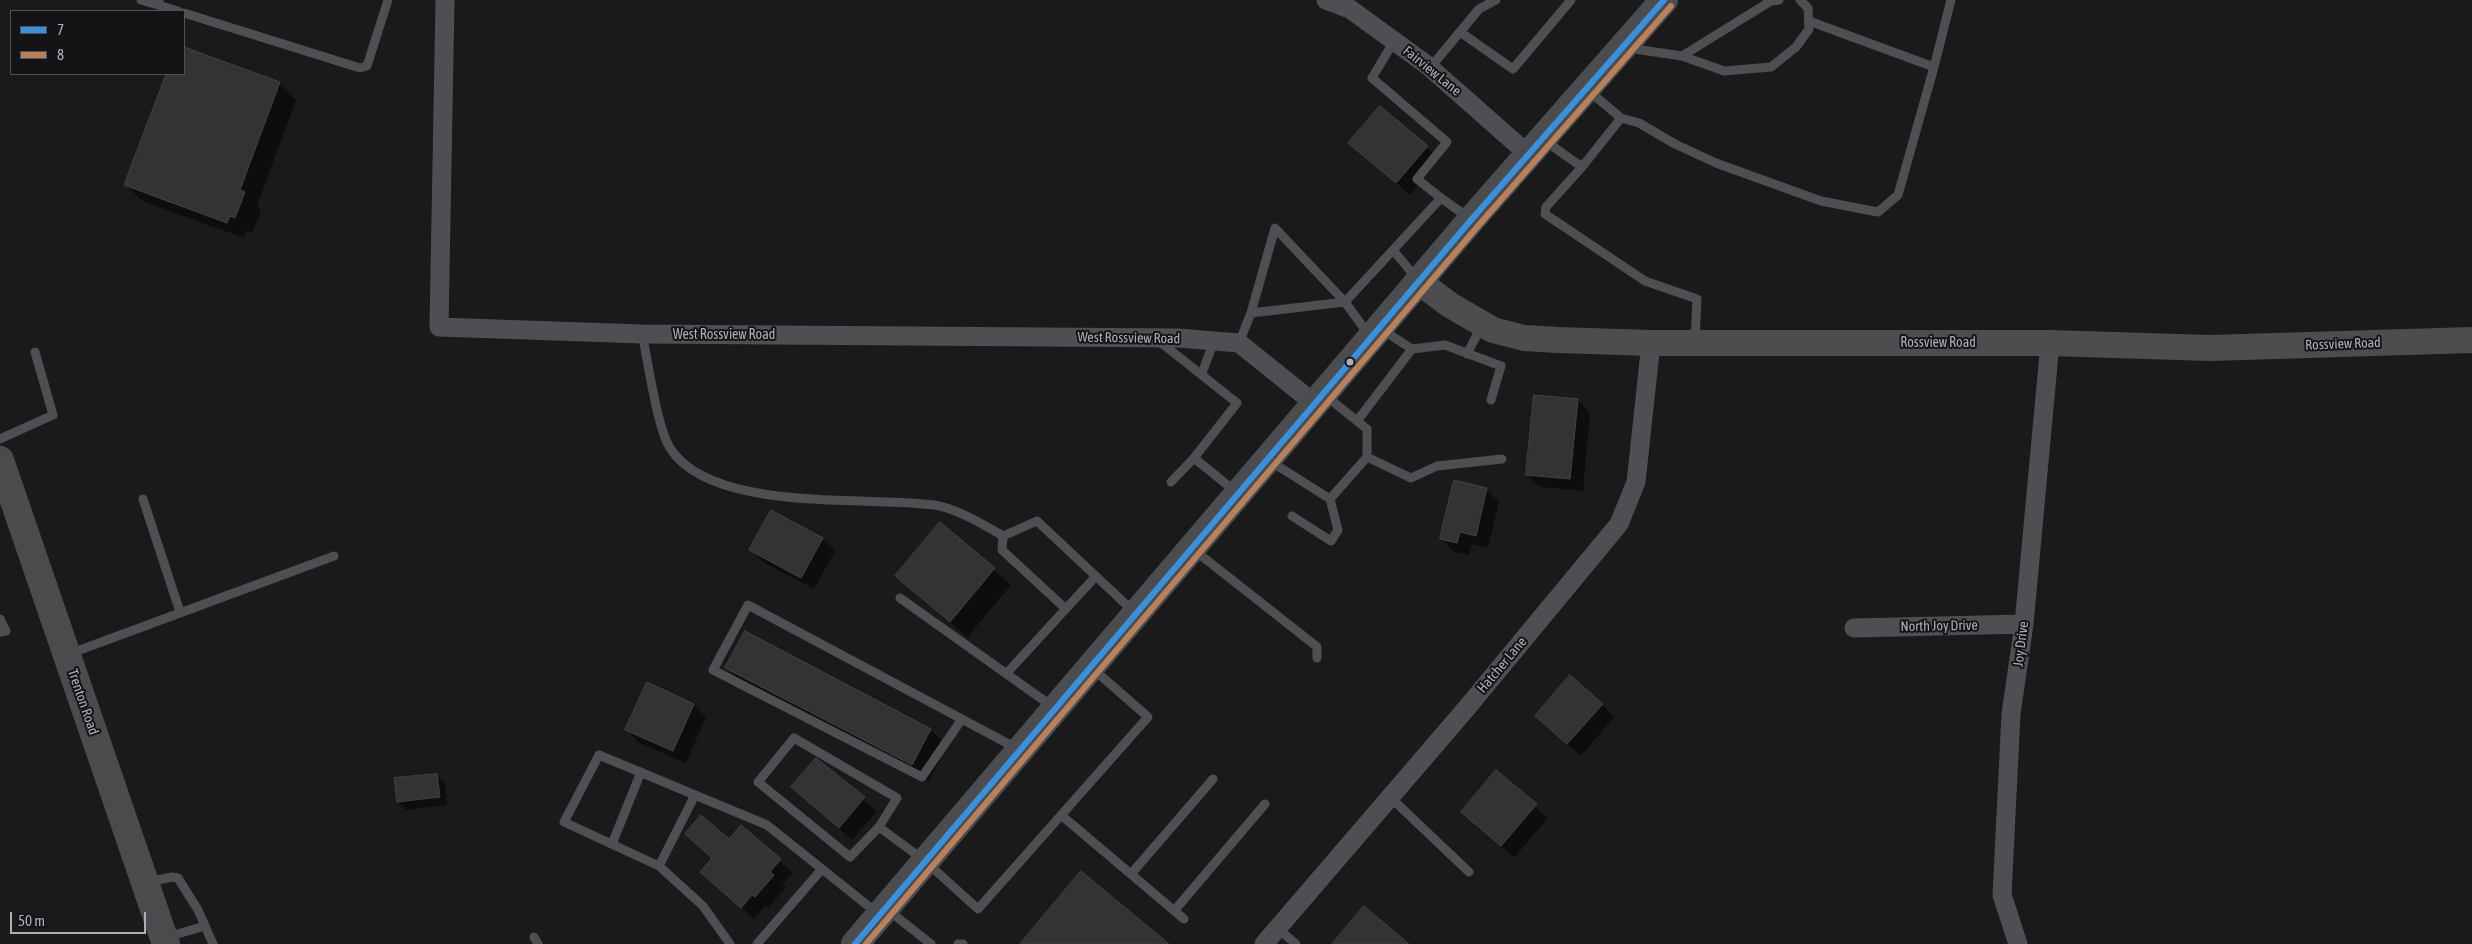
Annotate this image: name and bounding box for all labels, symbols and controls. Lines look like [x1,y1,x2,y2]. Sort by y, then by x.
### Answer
legend [10,10,185,75]
text: 7 [57,21,64,38]
street label: Fairview Lane [1400,43,1464,99]
text: 8 [57,46,64,63]
street label: West Rossview Road [673,327,775,343]
street label: West Rossview Road [1078,329,1180,347]
street label: Rossview Road [2305,334,2381,354]
street label: Rossview Road [1900,335,1976,351]
unlabelled marker [1345,357,1355,367]
street label: North Joy Drive [1900,617,1978,635]
street label: Joy Drive [2010,620,2032,668]
street label: Hatcher Lane [1474,634,1530,696]
street label: Trenton Road [64,667,102,737]
scale bar [12,902,149,934]
text: 50 m [18,912,45,929]

